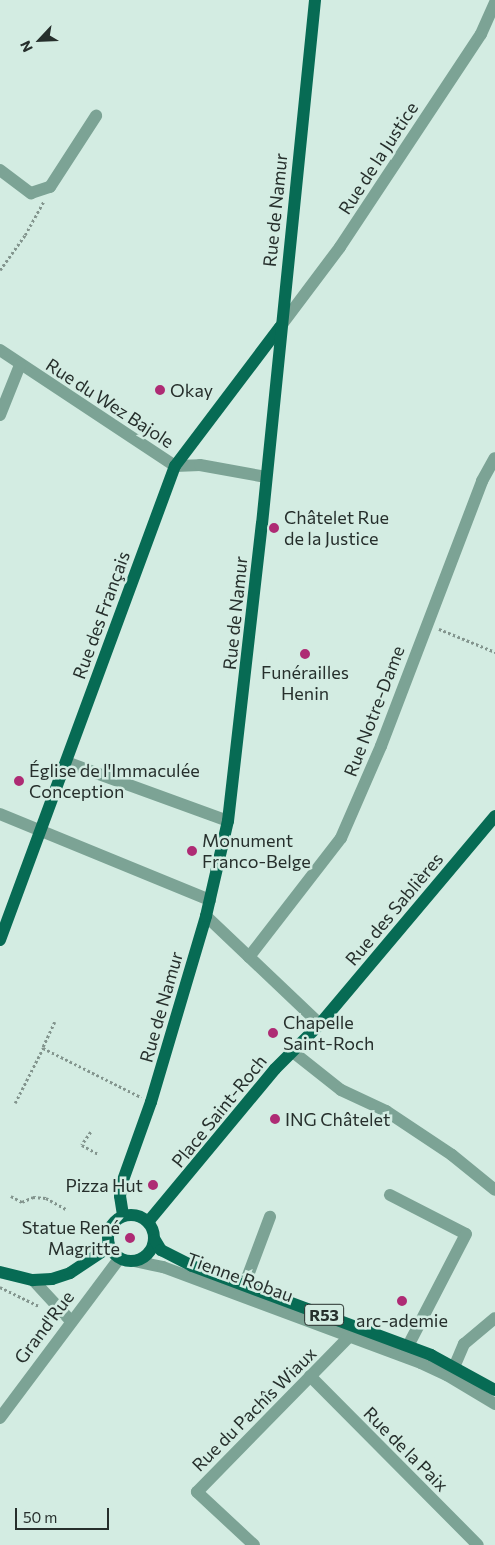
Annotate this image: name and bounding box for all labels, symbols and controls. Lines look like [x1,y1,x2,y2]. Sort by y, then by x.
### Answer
north arrow [15,15,65,65]
text: N [16,38,36,55]
street label: Rue de la Justice [334,98,422,218]
street label: Rue de Namur [258,152,292,268]
street label: Rue du Wez Bajole [42,354,178,452]
place label: Okay [170,379,213,401]
marker: Okay [154,384,166,396]
place label: Châtelet Rue de la Justice [284,507,389,550]
marker: Châtelet Rue de la Justice [268,522,280,534]
street label: Rue des Français [68,548,134,682]
street label: Rue de Namur [218,555,252,671]
street label: Rue Notre-Dame [339,643,409,779]
marker: Funérailles Henin [299,648,311,660]
place label: Funérailles Henin [261,662,349,704]
place label: Église de l'Immaculée Conception [29,760,200,802]
marker: Église de l'Immaculée Conception [13,775,25,787]
place label: Monument Franco-Belge [202,830,311,872]
marker: Monument Franco-Belge [186,845,198,857]
street label: Rue des Sablières [341,848,447,970]
street label: Rue de Namur [135,949,187,1065]
place label: Chapelle Saint-Roch [283,1012,374,1054]
marker: Chapelle Saint-Roch [267,1027,279,1039]
street label: Place Saint-Roch [167,1050,271,1172]
place label: ING Châtelet [285,1108,390,1130]
marker: ING Châtelet [269,1113,281,1125]
place label: Pizza Hut [65,1174,143,1196]
marker: Pizza Hut [147,1179,159,1191]
place label: Statue René Magritte [22,1217,120,1260]
marker: Statue René Magritte [124,1232,136,1244]
street label: Tienne Robau [184,1248,296,1306]
street label: Grand'Rue [10,1286,78,1368]
marker: arc-ademie [396,1295,408,1307]
road number: R53 [304,1302,344,1328]
place label: arc-ademie [356,1309,448,1331]
street label: Rue du Pachîs Wiaux [187,1342,321,1476]
street label: Rue de la Paix [359,1402,453,1496]
scale bar [18,1498,111,1530]
text: 50 m [23,1508,57,1526]

